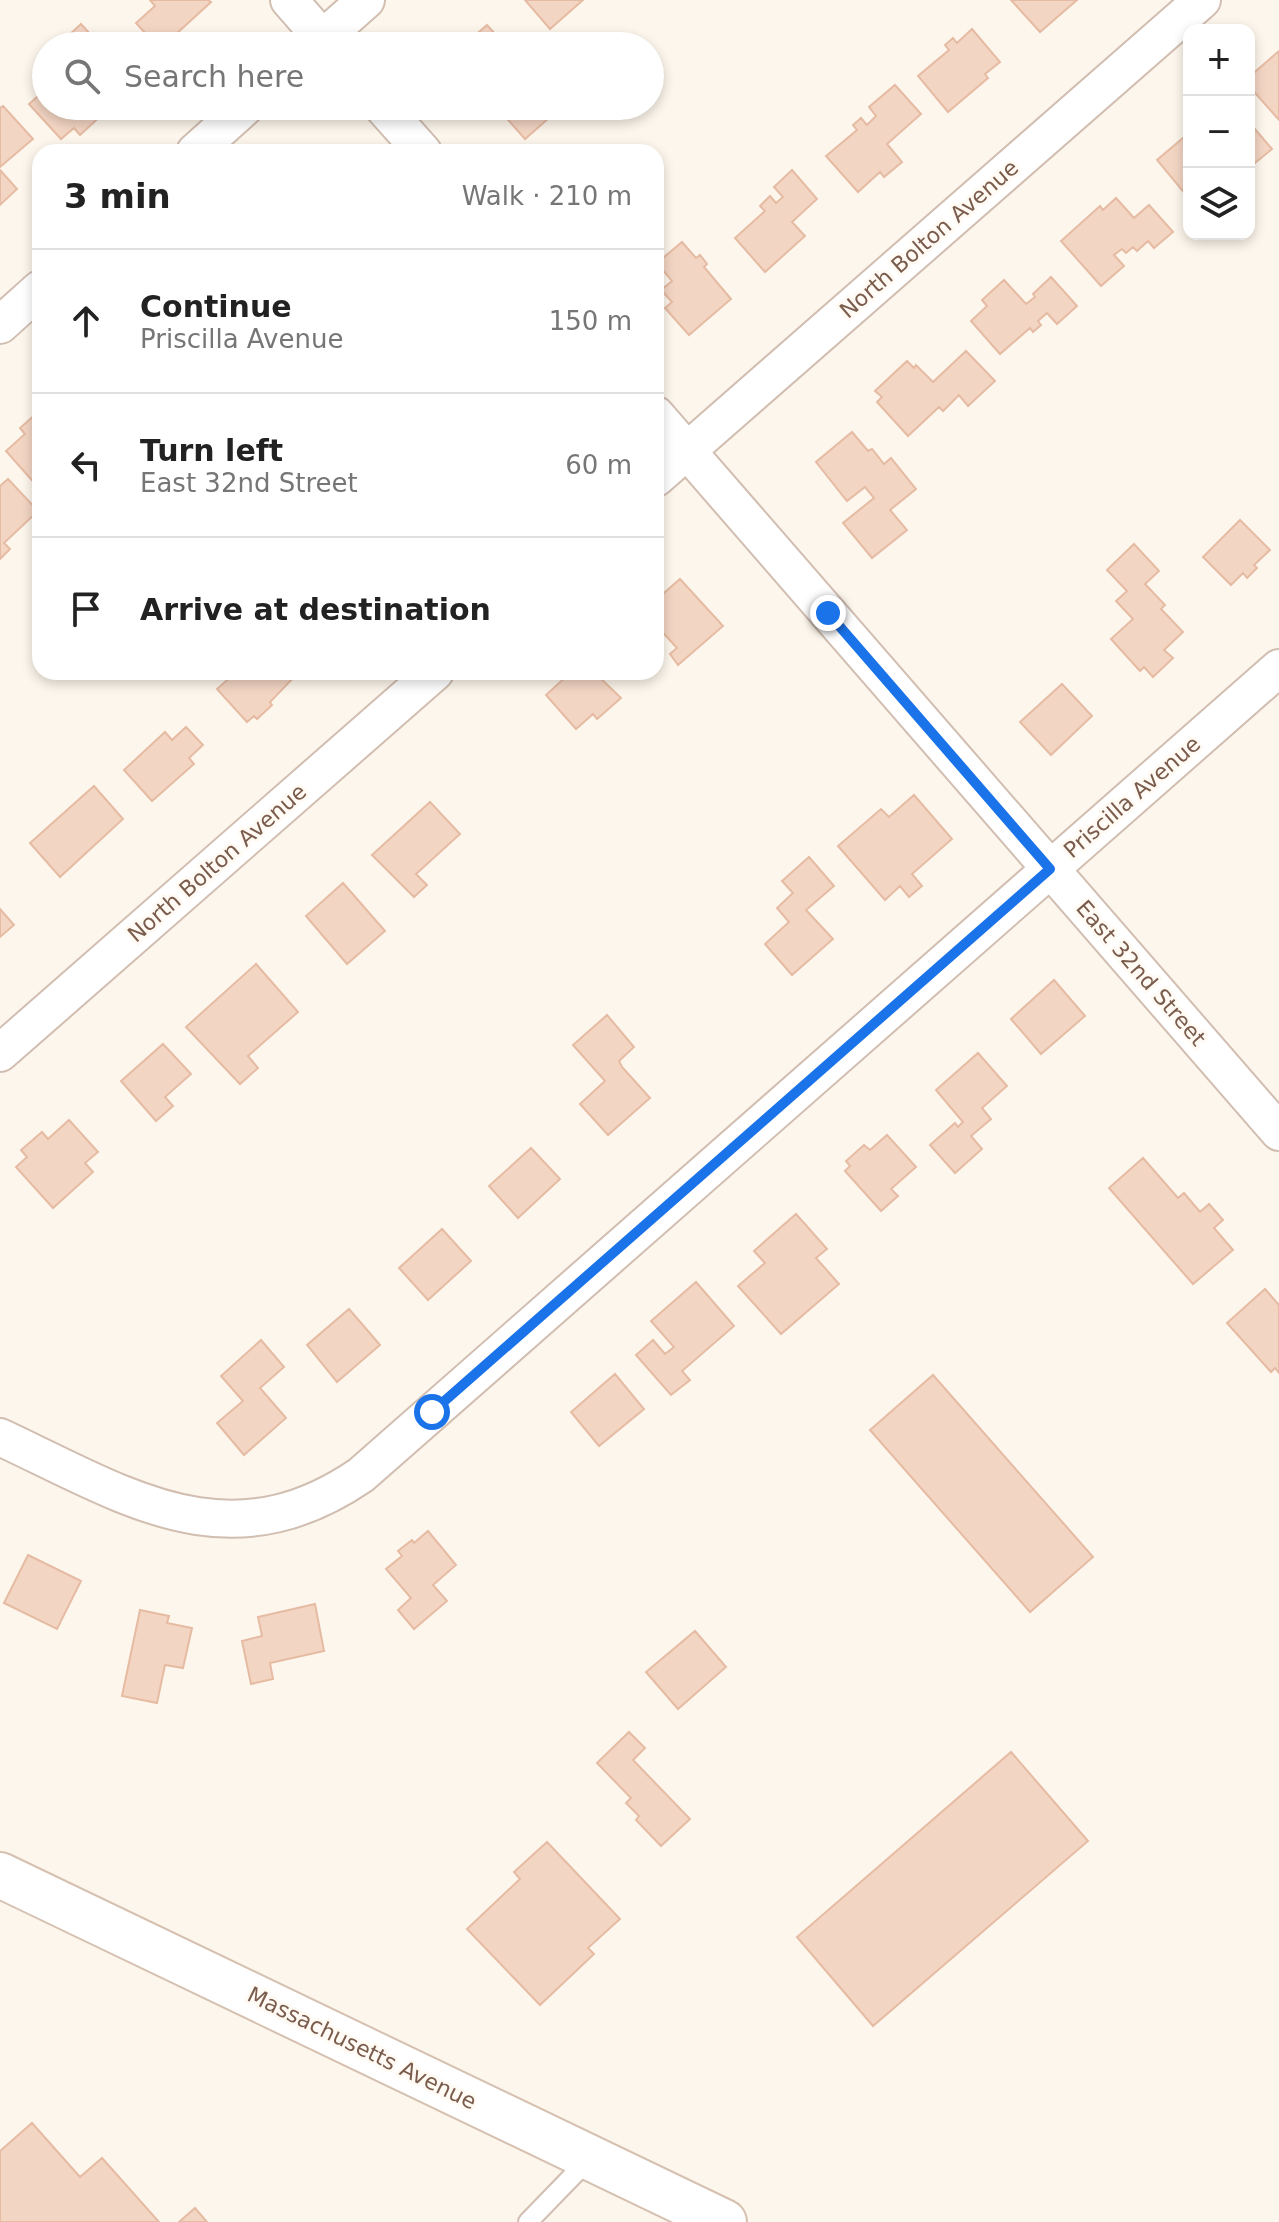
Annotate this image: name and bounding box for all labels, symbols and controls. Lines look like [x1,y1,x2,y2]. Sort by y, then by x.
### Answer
map controls [1183,24,1255,240]
button: + [1183,24,1255,96]
search box [32,32,664,120]
icon: search [60,54,104,98]
text: Search here [124,59,304,94]
button: − [1183,96,1255,168]
street label: North Bolton Avenue [835,155,1023,323]
button: layers [1183,168,1255,240]
text: 3 min [64,176,171,216]
text: Walk · 210 m [462,181,632,211]
text: Continue [140,289,292,324]
icon: ahead [64,299,108,343]
text: 150 m [549,306,632,336]
text: Priscilla Avenue [140,324,343,354]
text: Turn left [140,433,283,468]
icon: left [64,443,108,487]
text: 60 m [565,450,632,480]
text: East 32nd Street [140,468,358,498]
icon: arrive [64,587,108,631]
text: Arrive at destination [140,592,491,627]
route end [810,595,846,631]
street label: Priscilla Avenue [1059,731,1205,863]
street label: North Bolton Avenue [123,779,311,947]
street label: East 32nd Street [1071,895,1211,1051]
route start [414,1394,450,1430]
street label: Massachusetts Avenue [244,1982,480,2114]

